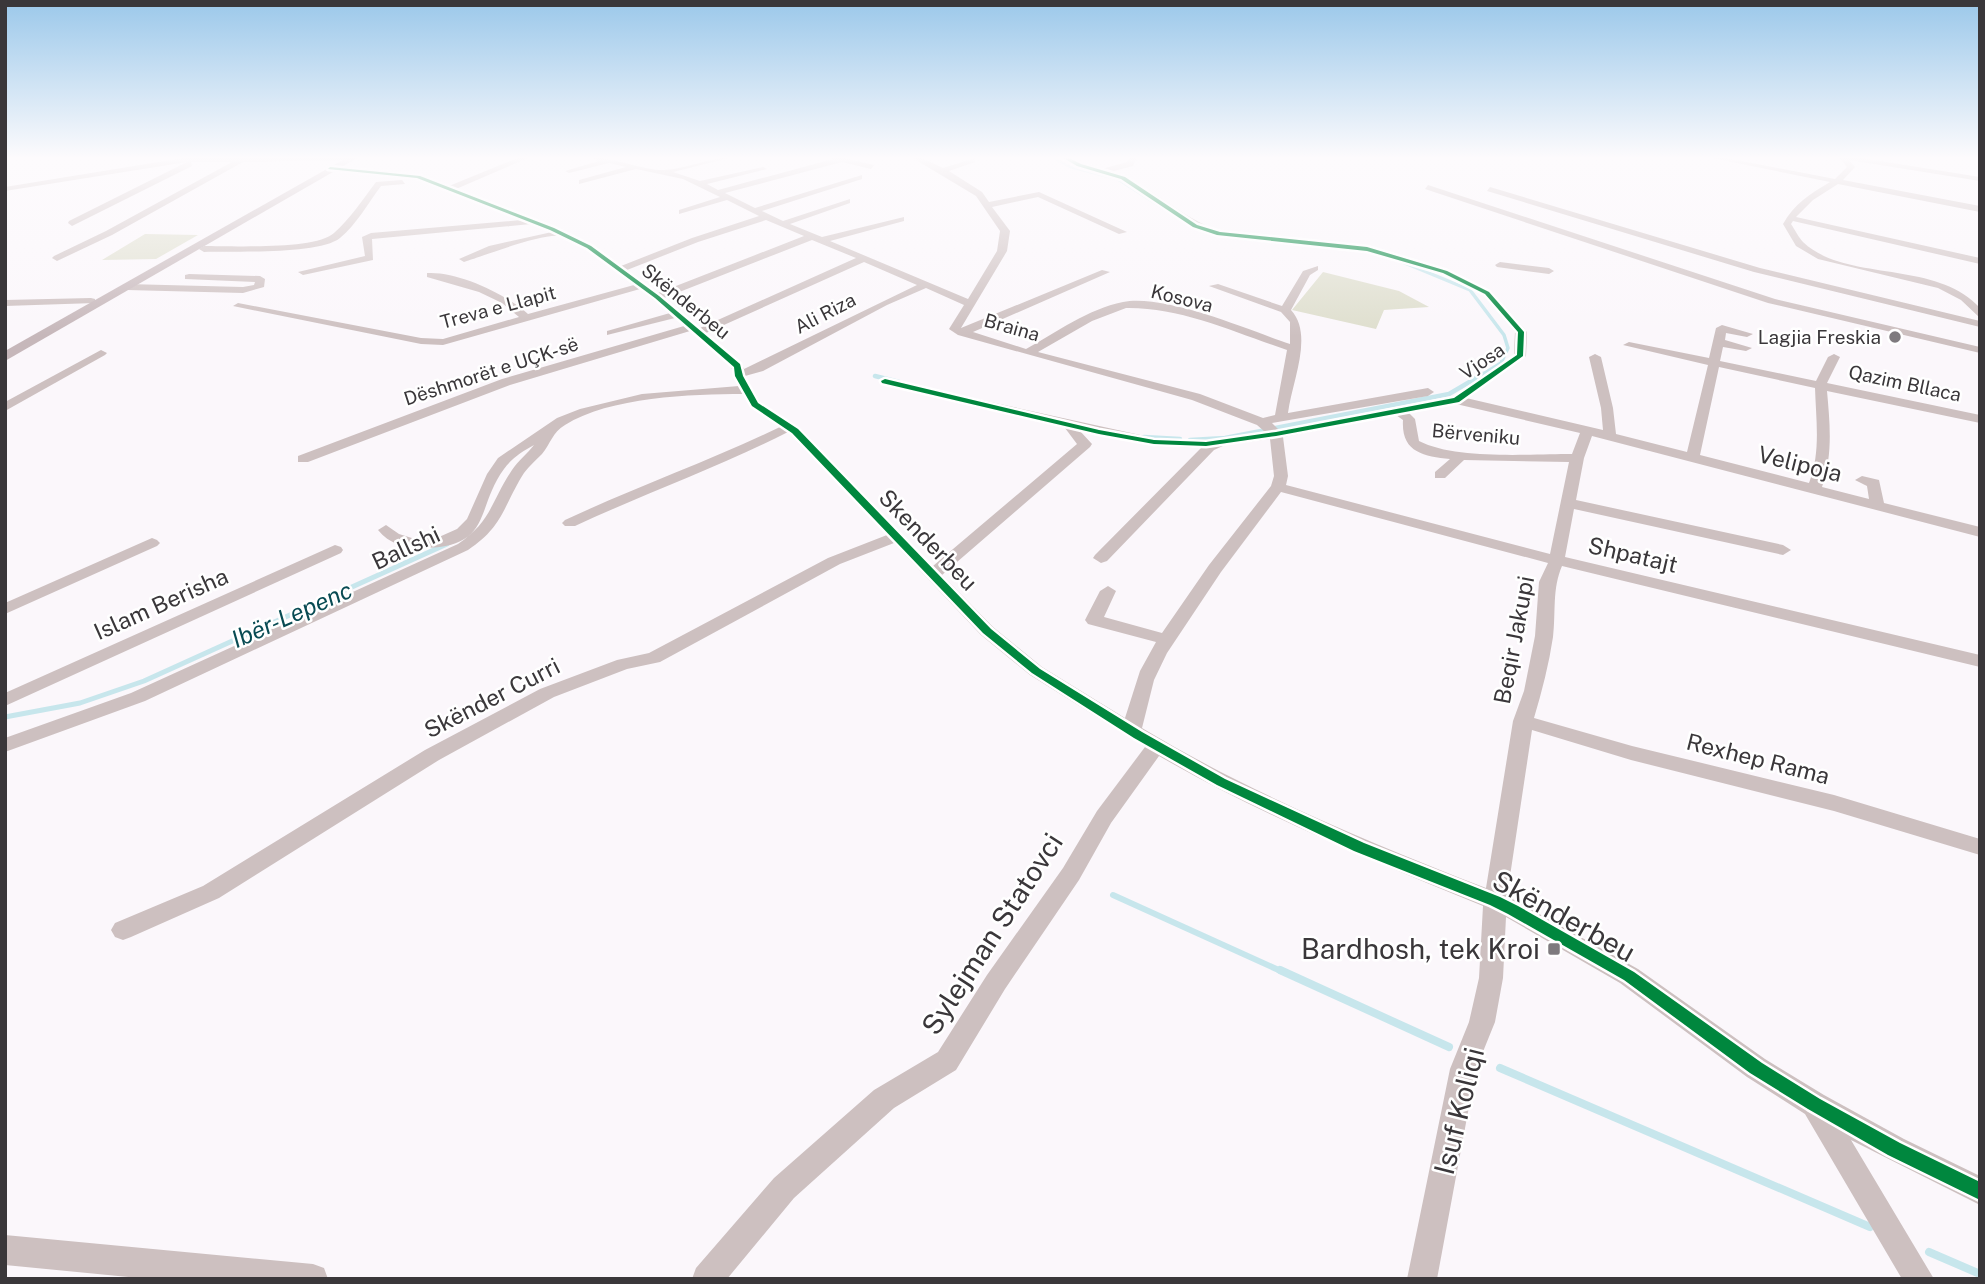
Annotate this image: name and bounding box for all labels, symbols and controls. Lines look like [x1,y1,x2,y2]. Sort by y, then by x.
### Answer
street label: Skënderbeu [637,259,735,343]
street label: Kosova [1149,280,1215,316]
street label: Treva e Llapit [438,281,558,333]
street label: Ali Riza [791,288,859,338]
street label: Braina [982,309,1042,345]
place label: Lagjia Freskia [1758,326,1881,348]
marker: Lagjia Freskia [1887,329,1903,345]
street label: Dëshmorët e UÇK-së [401,332,581,410]
street label: Vjosa [1456,338,1508,384]
street label: Qazim Bllaca [1847,360,1963,406]
street label: Bërveniku [1431,419,1521,449]
street label: Velipoja [1755,440,1845,487]
street label: Skenderbeu [874,484,983,596]
street label: Ballshi [367,520,444,575]
street label: Shpatajt [1586,531,1680,578]
street label: Islam Berisha [90,562,232,645]
street label: Beqir Jakupi [1488,574,1539,706]
water label: Ibër-Lepenc [227,575,356,653]
street label: Skënder Curri [420,652,564,743]
street label: Rexhep Rama [1684,728,1832,789]
street label: Sylejman Statovci [914,827,1069,1041]
street label: Skënderbeu [1487,863,1641,968]
place label: Bardhosh, tek Kroi [1301,932,1540,965]
marker: Bardhosh, tek Kroi [1546,941,1562,957]
street label: Isuf Koliqi [1427,1044,1490,1178]

